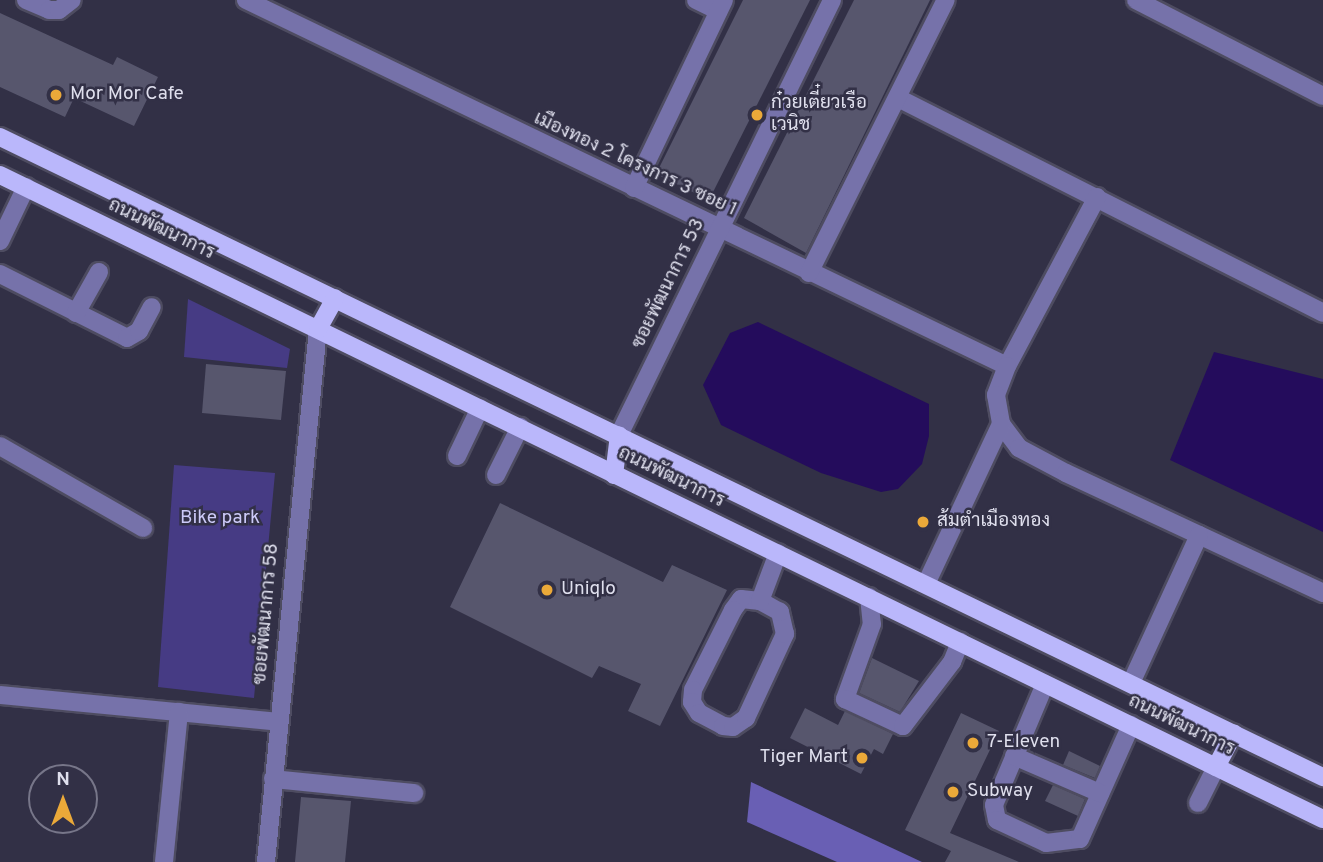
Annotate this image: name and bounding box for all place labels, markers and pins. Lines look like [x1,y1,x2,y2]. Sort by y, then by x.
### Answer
place label: Mor Mor Cafe [70,84,184,106]
marker: Mor Mor Cafe [48,87,64,103]
place label: ก๋วยเตี๋ยวเรือ เวนิช [771,93,867,137]
marker: ก๋วยเตี๋ยวเรือ เวนิช [749,107,765,123]
place label: ส้มตำเมืองทอง [937,511,1050,533]
marker: ส้มตำเมืองทอง [915,514,931,530]
place label: Uniqlo [561,579,616,601]
marker: Uniqlo [539,582,555,598]
place label: 7-Eleven [987,732,1060,754]
marker: 7-Eleven [965,735,981,751]
place label: Tiger Mart [759,747,848,769]
marker: Tiger Mart [854,750,870,766]
place label: Subway [967,781,1033,803]
marker: Subway [945,784,961,800]

